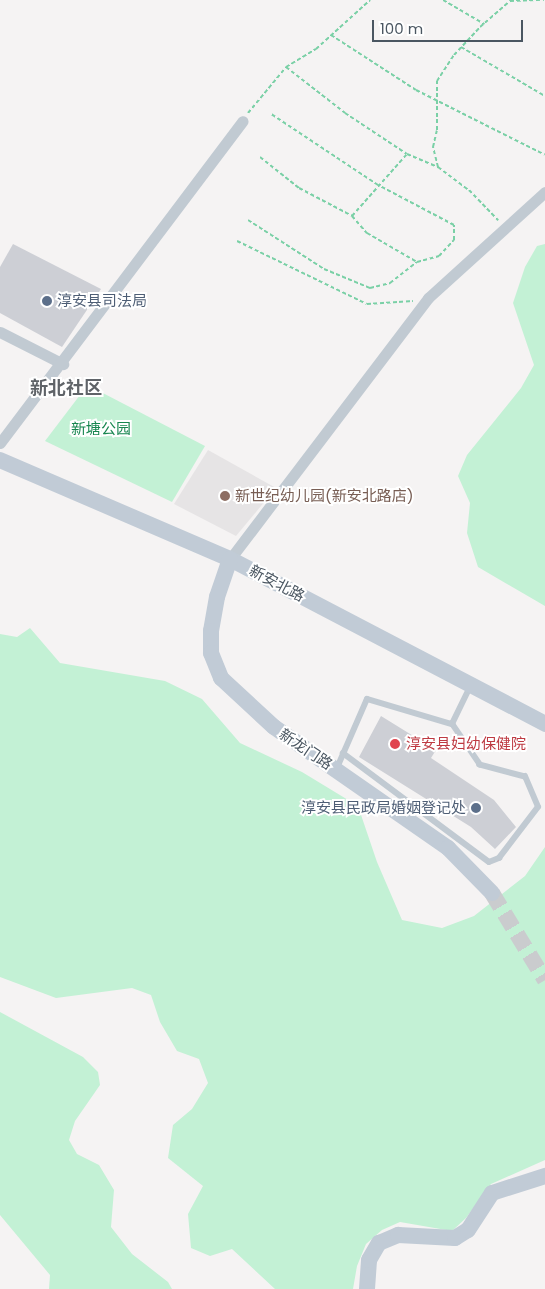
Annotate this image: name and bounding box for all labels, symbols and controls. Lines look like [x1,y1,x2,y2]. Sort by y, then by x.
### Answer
scale bar [375,10,526,42]
text: 100 m [380,18,423,39]
place label: 淳安县司法局 [57,292,147,310]
marker: 淳安县司法局 [41,295,53,307]
district label: 新北社区 [30,377,102,399]
park label: 新塘公园 [71,420,131,438]
place label: 新世纪幼儿园(新安北路店) [235,487,414,505]
marker: 新世纪幼儿园(新安北路店) [219,490,231,502]
street label: 新安北路 [246,561,308,605]
street label: 新龙门路 [276,725,336,773]
place label: 淳安县妇幼保健院 [406,735,526,753]
marker: 淳安县妇幼保健院 [388,737,402,751]
place label: 淳安县民政局婚姻登记处 [301,799,466,817]
marker: 淳安县民政局婚姻登记处 [470,802,482,814]

